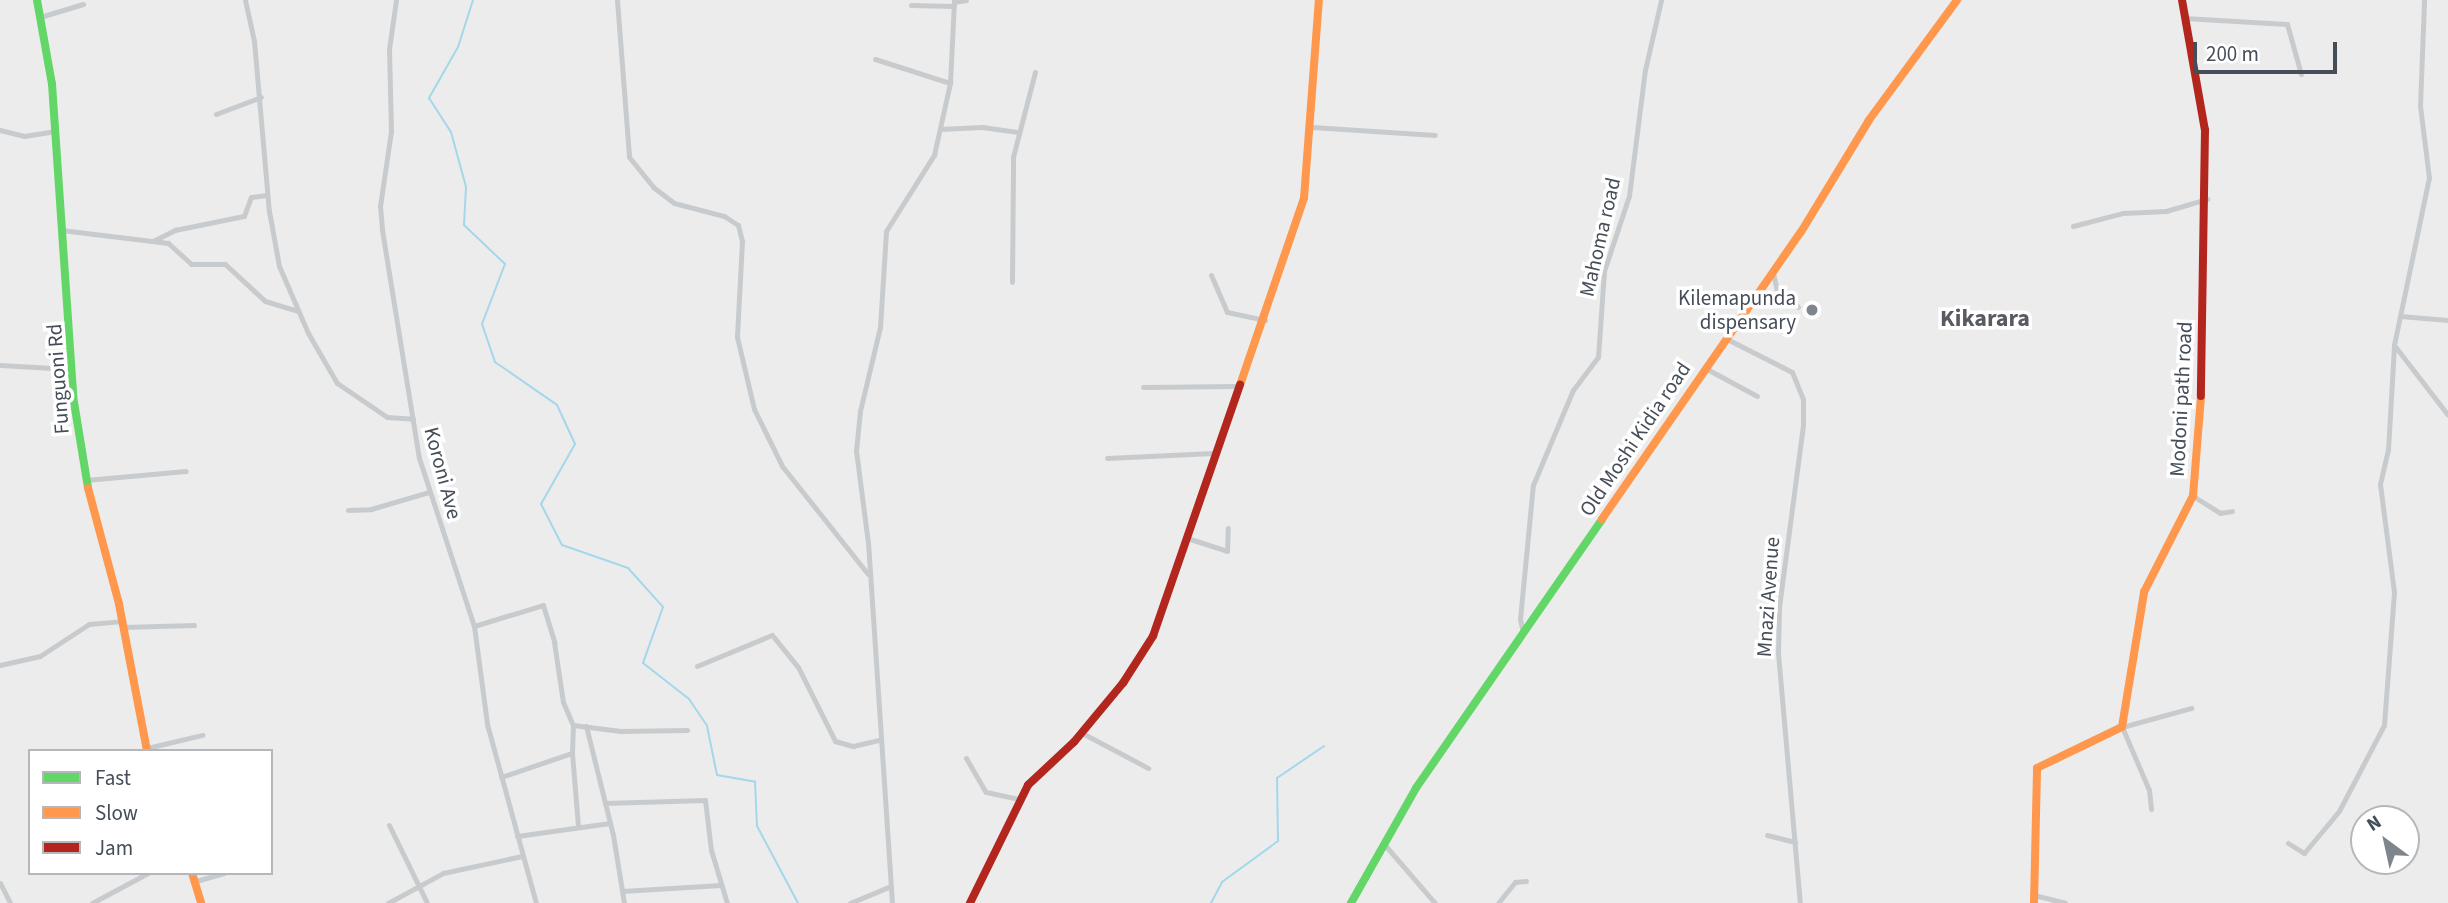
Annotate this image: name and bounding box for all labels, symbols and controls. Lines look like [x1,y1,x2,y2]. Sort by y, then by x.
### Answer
scale bar [2196,28,2340,72]
text: 200 m [2206,39,2259,69]
street label: Mahoma road [1574,175,1626,299]
place label: Kilemapunda dispensary [1678,285,1796,335]
marker: Kilemapunda dispensary [1802,300,1822,320]
district label: Kikarara [1940,305,2030,333]
street label: Modoni path road [2164,321,2198,477]
street label: Funguoni Rd [42,323,74,435]
street label: Old Moshi Kidia road [1574,357,1696,521]
street label: Koroni Ave [419,424,467,522]
street label: Mnazi Avenue [1751,536,1785,658]
legend [28,749,273,875]
text: Fast [95,763,131,793]
text: Slow [95,798,138,828]
north arrow [2350,805,2420,875]
text: N [2362,809,2387,838]
text: Jam [95,833,133,863]

